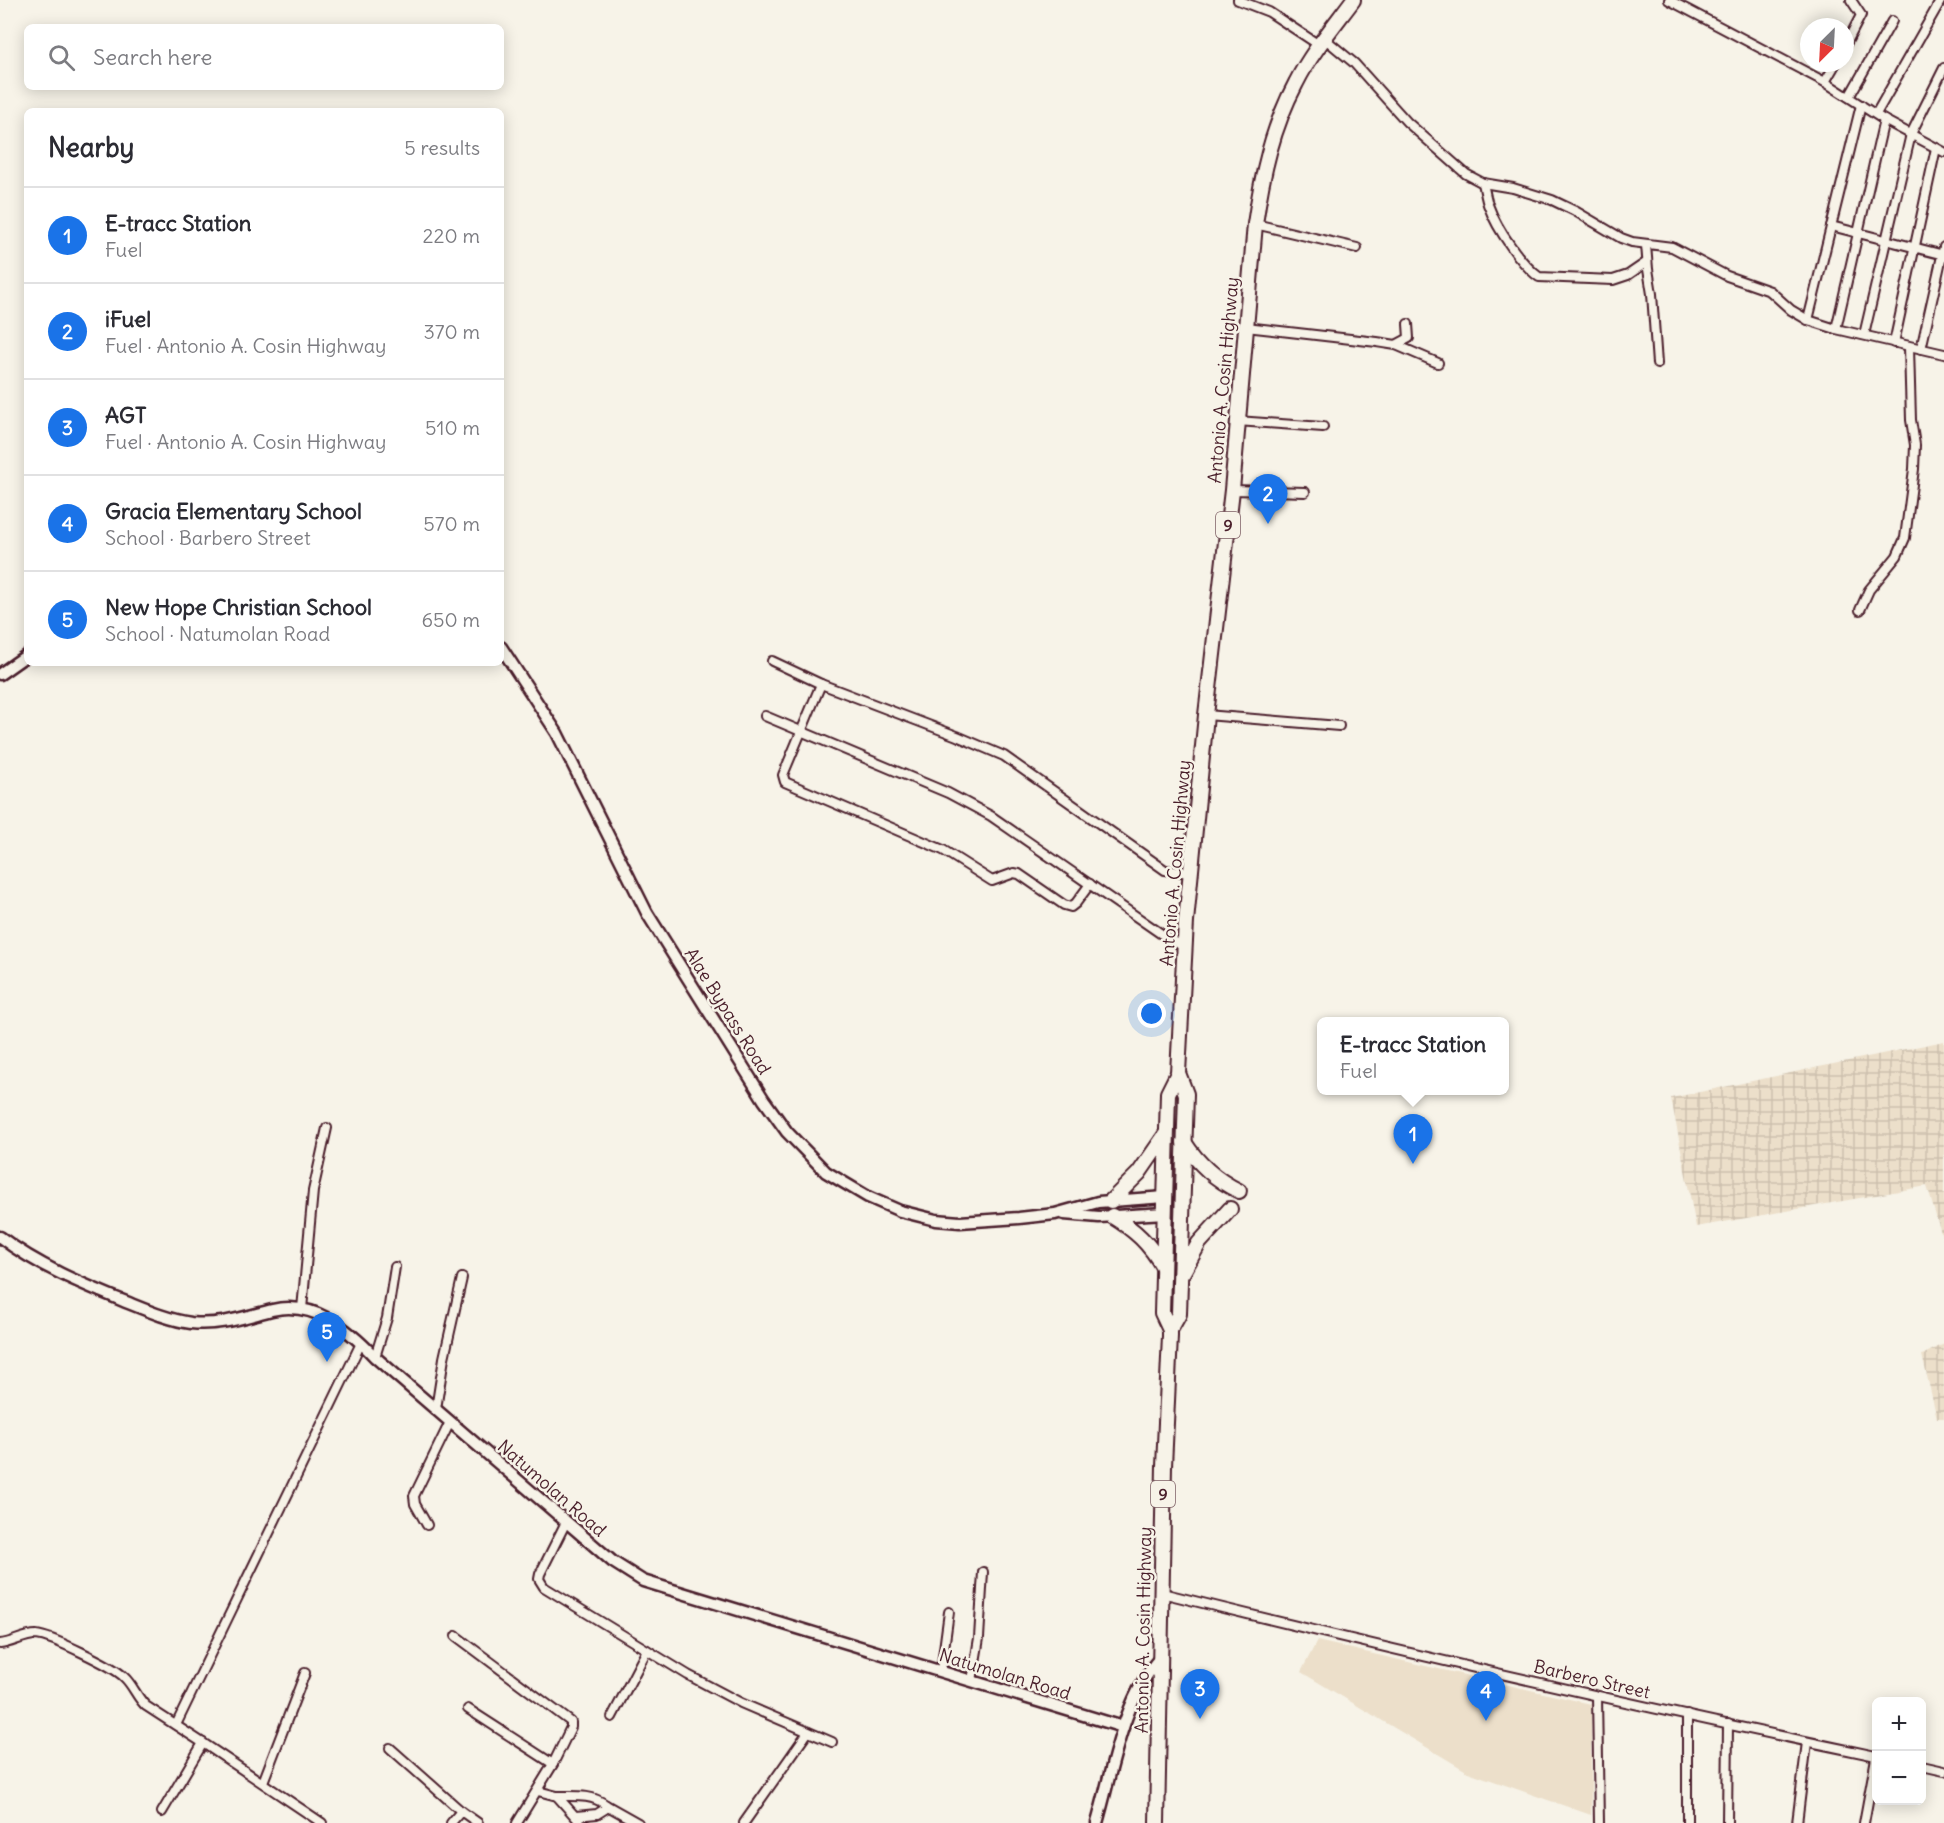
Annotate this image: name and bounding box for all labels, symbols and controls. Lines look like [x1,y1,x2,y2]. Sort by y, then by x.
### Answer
north arrow [1800,18,1854,72]
search box [24,24,504,90]
icon: search [45,41,78,74]
text: Search here [93,43,212,71]
text: Nearby [48,131,134,164]
text: 5 results [404,135,480,160]
text: E-tracc Station [105,209,252,237]
text: 1 [64,223,71,248]
text: 220 m [423,223,480,248]
text: Fuel [105,237,142,262]
street label: Antonio A. Cosin Highway [1203,276,1243,484]
text: iFuel [105,305,151,333]
text: 2 [62,319,73,344]
text: 370 m [423,319,480,344]
text: Fuel · Antonio A. Cosin Highway [105,333,386,358]
text: AGT [105,401,147,429]
text: 3 [62,415,73,440]
text: 510 m [425,415,480,440]
text: Fuel · Antonio A. Cosin Highway [105,429,386,454]
pin: 2 [1248,474,1288,524]
text: Gracia Elementary School [105,497,362,525]
text: 4 [62,511,73,536]
text: 570 m [423,511,480,536]
road number: 9 [1216,512,1240,538]
text: School · Barbero Street [105,525,311,550]
text: New Hope Christian School [105,593,372,621]
text: 5 [62,607,73,632]
text: 650 m [422,607,480,632]
text: School · Natumolan Road [105,621,330,646]
street label: Antonio A. Cosin Highway [1155,759,1195,967]
street label: Alae Bypass Road [680,943,776,1079]
your location [1137,999,1166,1028]
popup [1317,1017,1509,1095]
text: E-tracc Station [1340,1030,1486,1058]
text: Fuel [1340,1058,1377,1083]
pin: 1 [1394,1114,1432,1164]
pin: 5 [308,1312,346,1362]
street label: Natumolan Road [493,1435,611,1542]
road number: 9 [1151,1481,1175,1507]
street label: Antonio A. Cosin Highway [1130,1526,1156,1734]
street label: Natumolan Road [936,1643,1074,1705]
street label: Barbero Street [1532,1654,1652,1704]
pin: 3 [1180,1670,1220,1719]
pin: 4 [1466,1672,1506,1721]
map controls [1872,1697,1926,1805]
button: + [1872,1697,1926,1751]
button: − [1872,1751,1926,1805]

